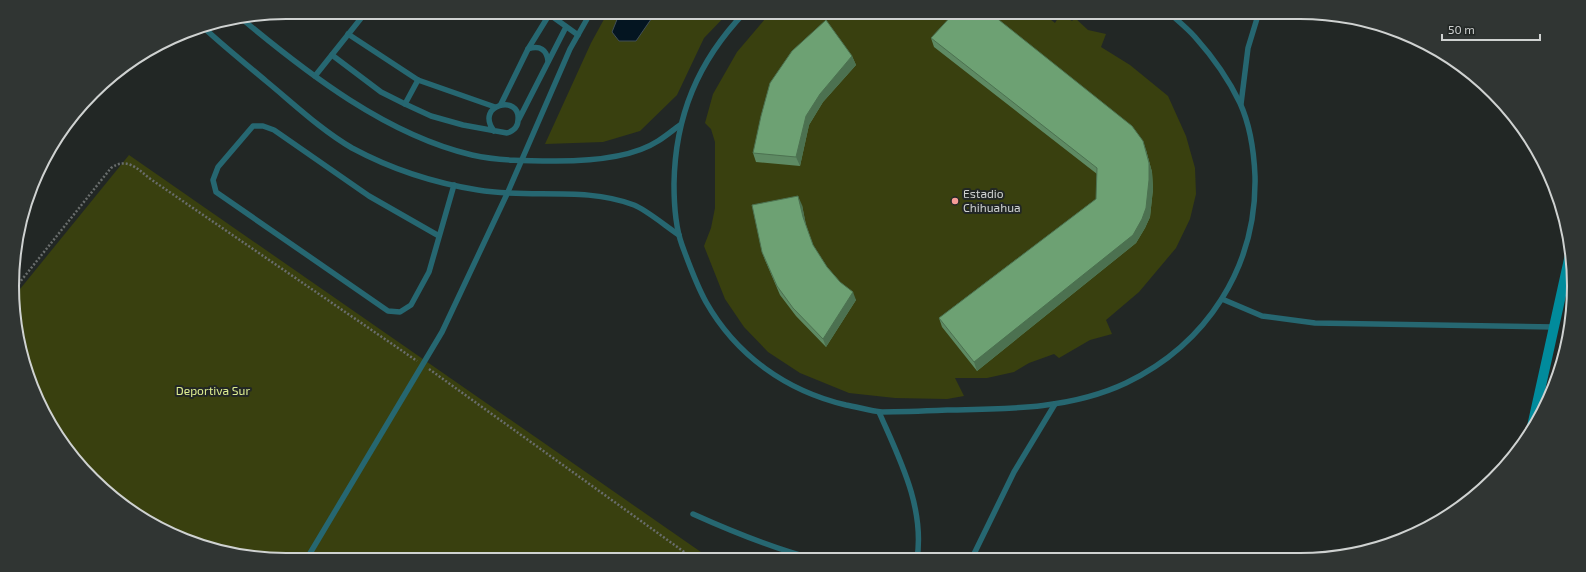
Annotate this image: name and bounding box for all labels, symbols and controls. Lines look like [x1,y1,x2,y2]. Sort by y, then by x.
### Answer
scale bar [1442,16,1540,42]
text: 50 m [1448,22,1475,36]
place label: Estadio Chihuahua [963,186,1021,214]
marker: Estadio Chihuahua [950,196,960,206]
park label: Deportiva Sur [176,383,250,397]

